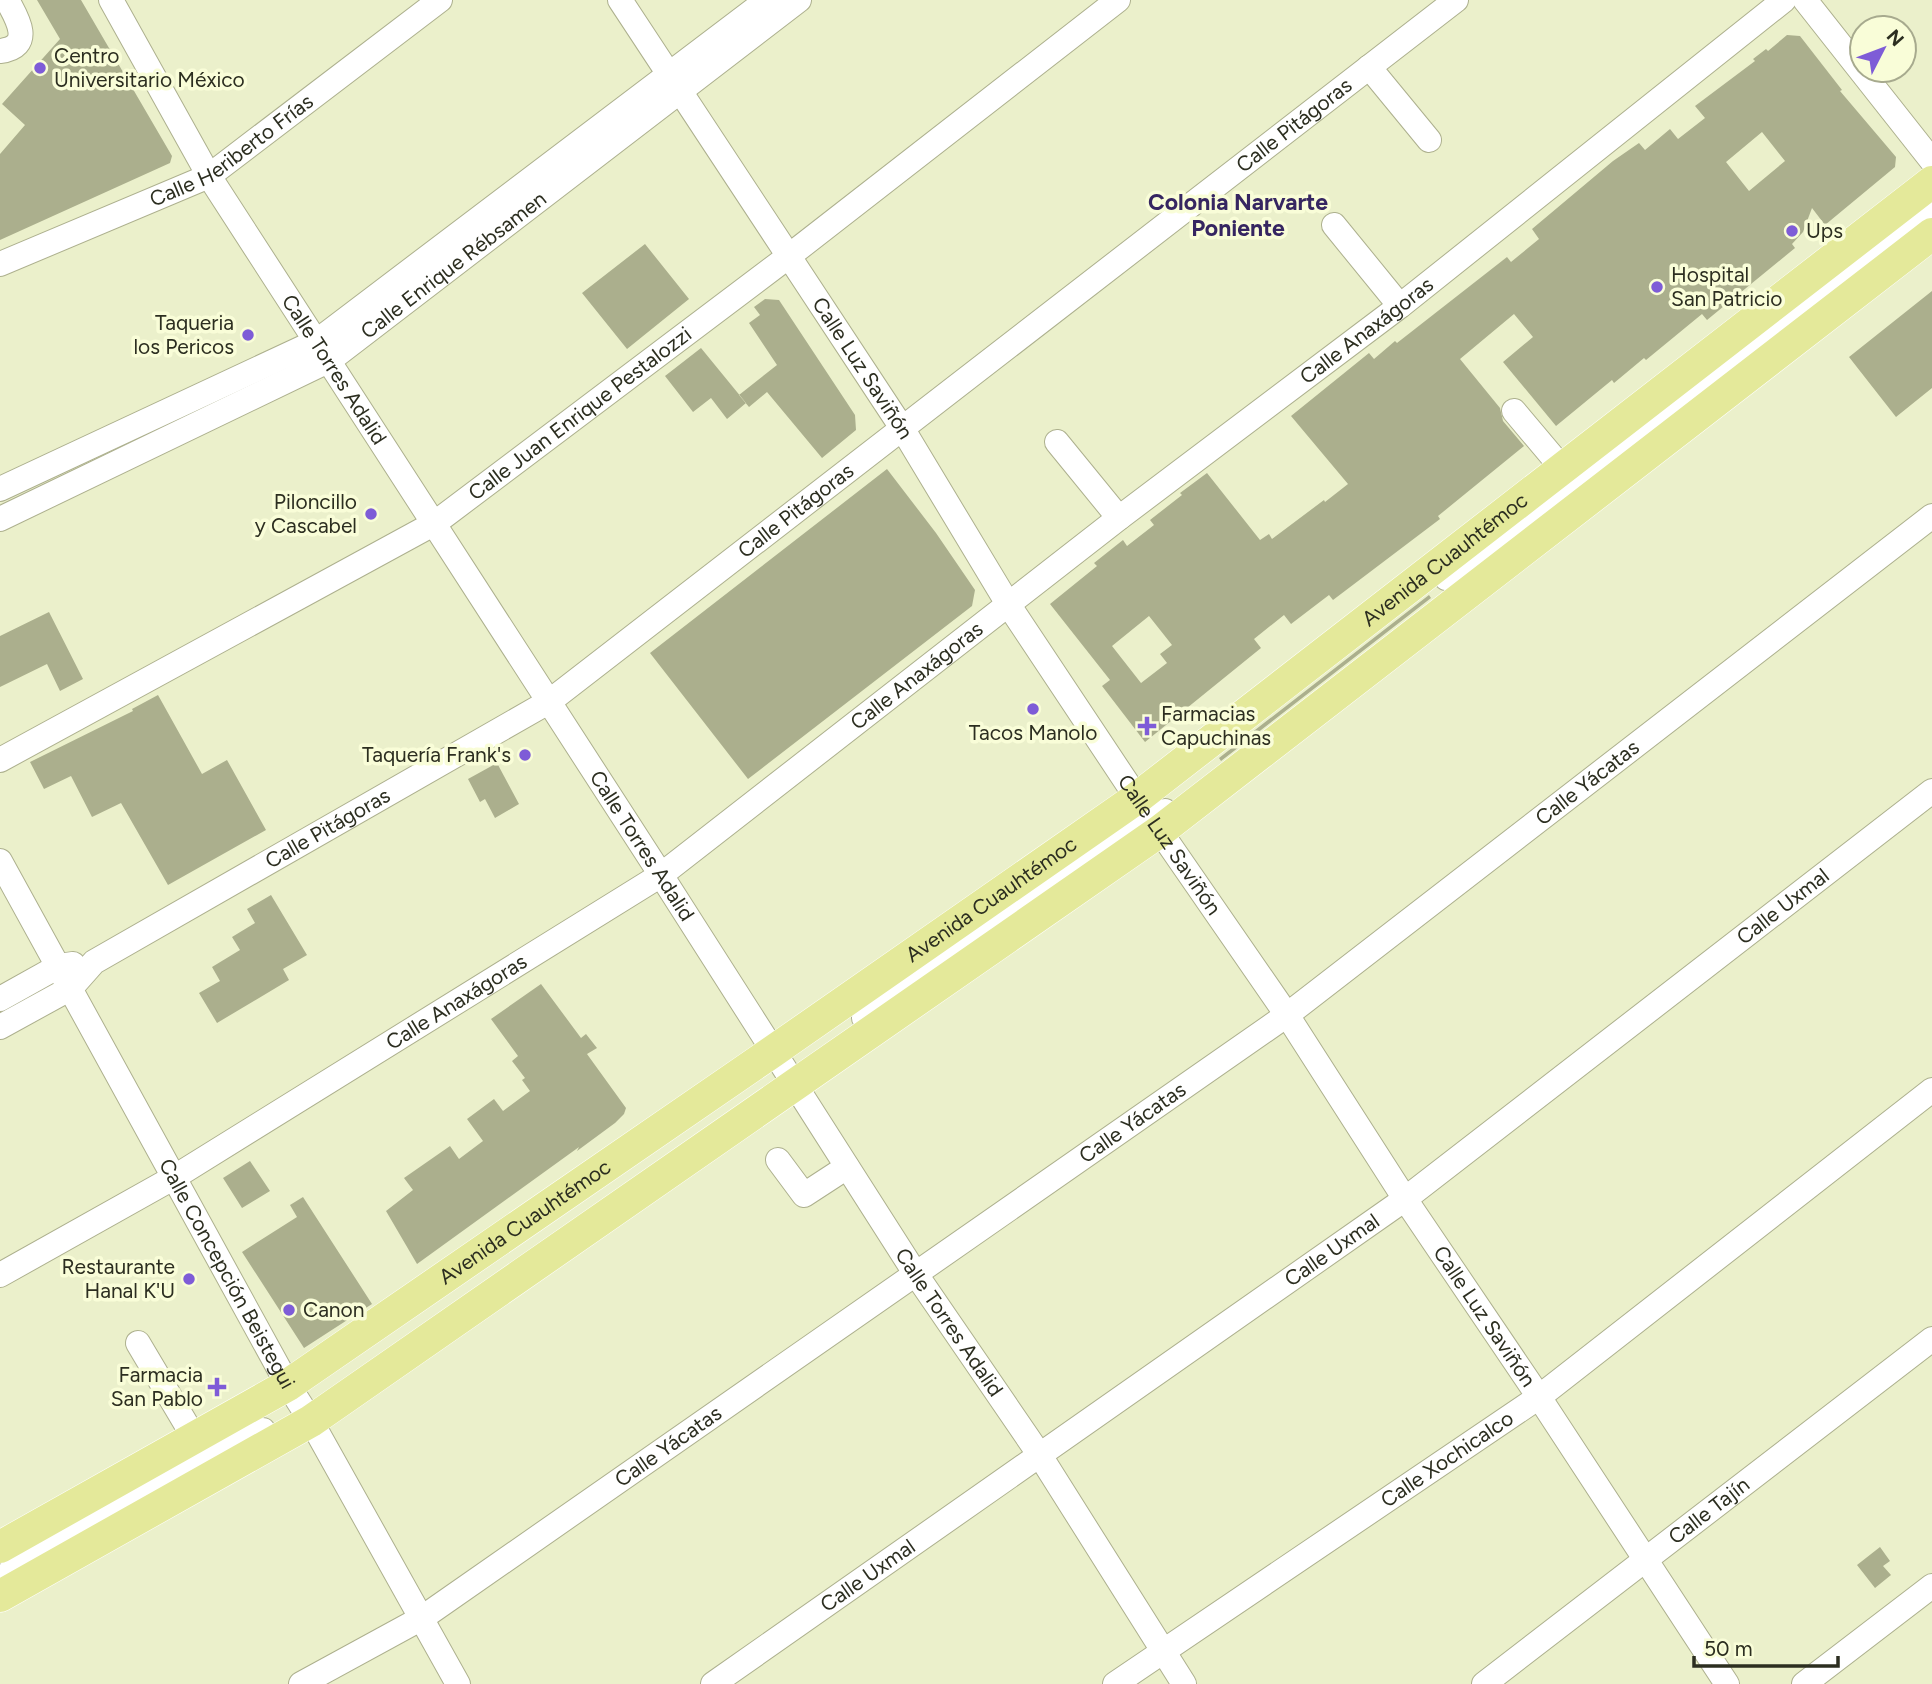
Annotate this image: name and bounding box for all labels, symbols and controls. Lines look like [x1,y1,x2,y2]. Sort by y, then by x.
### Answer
north arrow [1848,14,1918,84]
text: N [1882,25,1909,51]
place label: Centro Universitario México [54,43,245,92]
marker: Centro Universitario México [32,60,48,76]
street label: Calle Pitágoras [1231,72,1357,177]
street label: Calle Heriberto Frías [146,88,318,212]
street label: Calle Enrique Rébsamen [356,186,551,344]
district label: Colonia Narvarte Poniente [1148,188,1328,242]
place label: Ups [1806,218,1843,243]
marker: Ups [1784,223,1800,239]
place label: Hospital San Patricio [1671,262,1783,311]
street label: Calle Anaxágoras [1295,271,1438,389]
marker: Hospital San Patricio [1649,279,1665,295]
street label: Calle Torres Adalid [277,290,392,449]
street label: Calle Luz Saviñón [807,292,919,443]
place label: Taqueria los Pericos [134,310,234,359]
street label: Calle Juan Enrique Pestalozzi [463,321,696,505]
marker: Taqueria los Pericos [240,327,256,343]
street label: Calle Pitágoras [733,458,858,563]
street label: Avenida Cuauhtémoc [1357,487,1532,631]
place label: Piloncillo y Cascabel [255,489,357,538]
marker: Piloncillo y Cascabel [363,506,379,522]
street label: Calle Anaxágoras [845,616,988,735]
marker: Tacos Manolo [1025,701,1041,717]
place label: Farmacias Capuchinas [1161,701,1271,750]
marker: Farmacias Capuchinas [1139,718,1155,734]
place label: Tacos Manolo [969,720,1097,745]
street label: Calle Yácatas [1530,734,1644,830]
place label: Taquería Frank's [362,742,511,767]
marker: Taquería Frank's [517,747,533,763]
street label: Calle Torres Adalid [585,766,700,925]
street label: Calle Luz Saviñón [1113,770,1227,920]
street label: Calle Pitágoras [261,782,394,873]
street label: Avenida Cuauhtémoc [901,831,1081,967]
street label: Calle Uxmal [1732,863,1834,950]
street label: Calle Anaxágoras [381,948,531,1055]
street label: Calle Yácatas [1074,1076,1190,1168]
street label: Calle Concepción Beistegui [154,1154,301,1393]
street label: Avenida Cuauhtémoc [434,1154,615,1289]
street label: Calle Uxmal [1280,1208,1384,1291]
street label: Calle Luz Saviñón [1428,1241,1541,1391]
street label: Calle Torres Adalid [890,1243,1009,1401]
place label: Restaurante Hanal K'U [61,1254,175,1303]
marker: Restaurante Hanal K'U [181,1271,197,1287]
place label: Canon [303,1297,364,1322]
marker: Canon [281,1302,297,1318]
place label: Farmacia San Pablo [111,1362,203,1411]
marker: Farmacia San Pablo [209,1379,225,1395]
street label: Calle Yácatas [610,1400,726,1492]
street label: Calle Xochicalco [1376,1405,1518,1512]
street label: Calle Tajín [1663,1471,1754,1549]
street label: Calle Uxmal [815,1533,920,1617]
scale bar [1694,1624,1838,1668]
text: 50 m [1704,1636,1753,1661]

